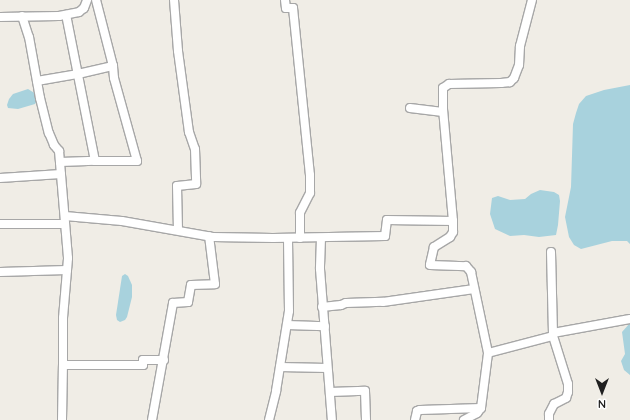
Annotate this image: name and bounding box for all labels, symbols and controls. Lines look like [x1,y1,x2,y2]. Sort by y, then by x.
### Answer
north arrow [582,372,622,412]
text: N [598,397,606,411]

